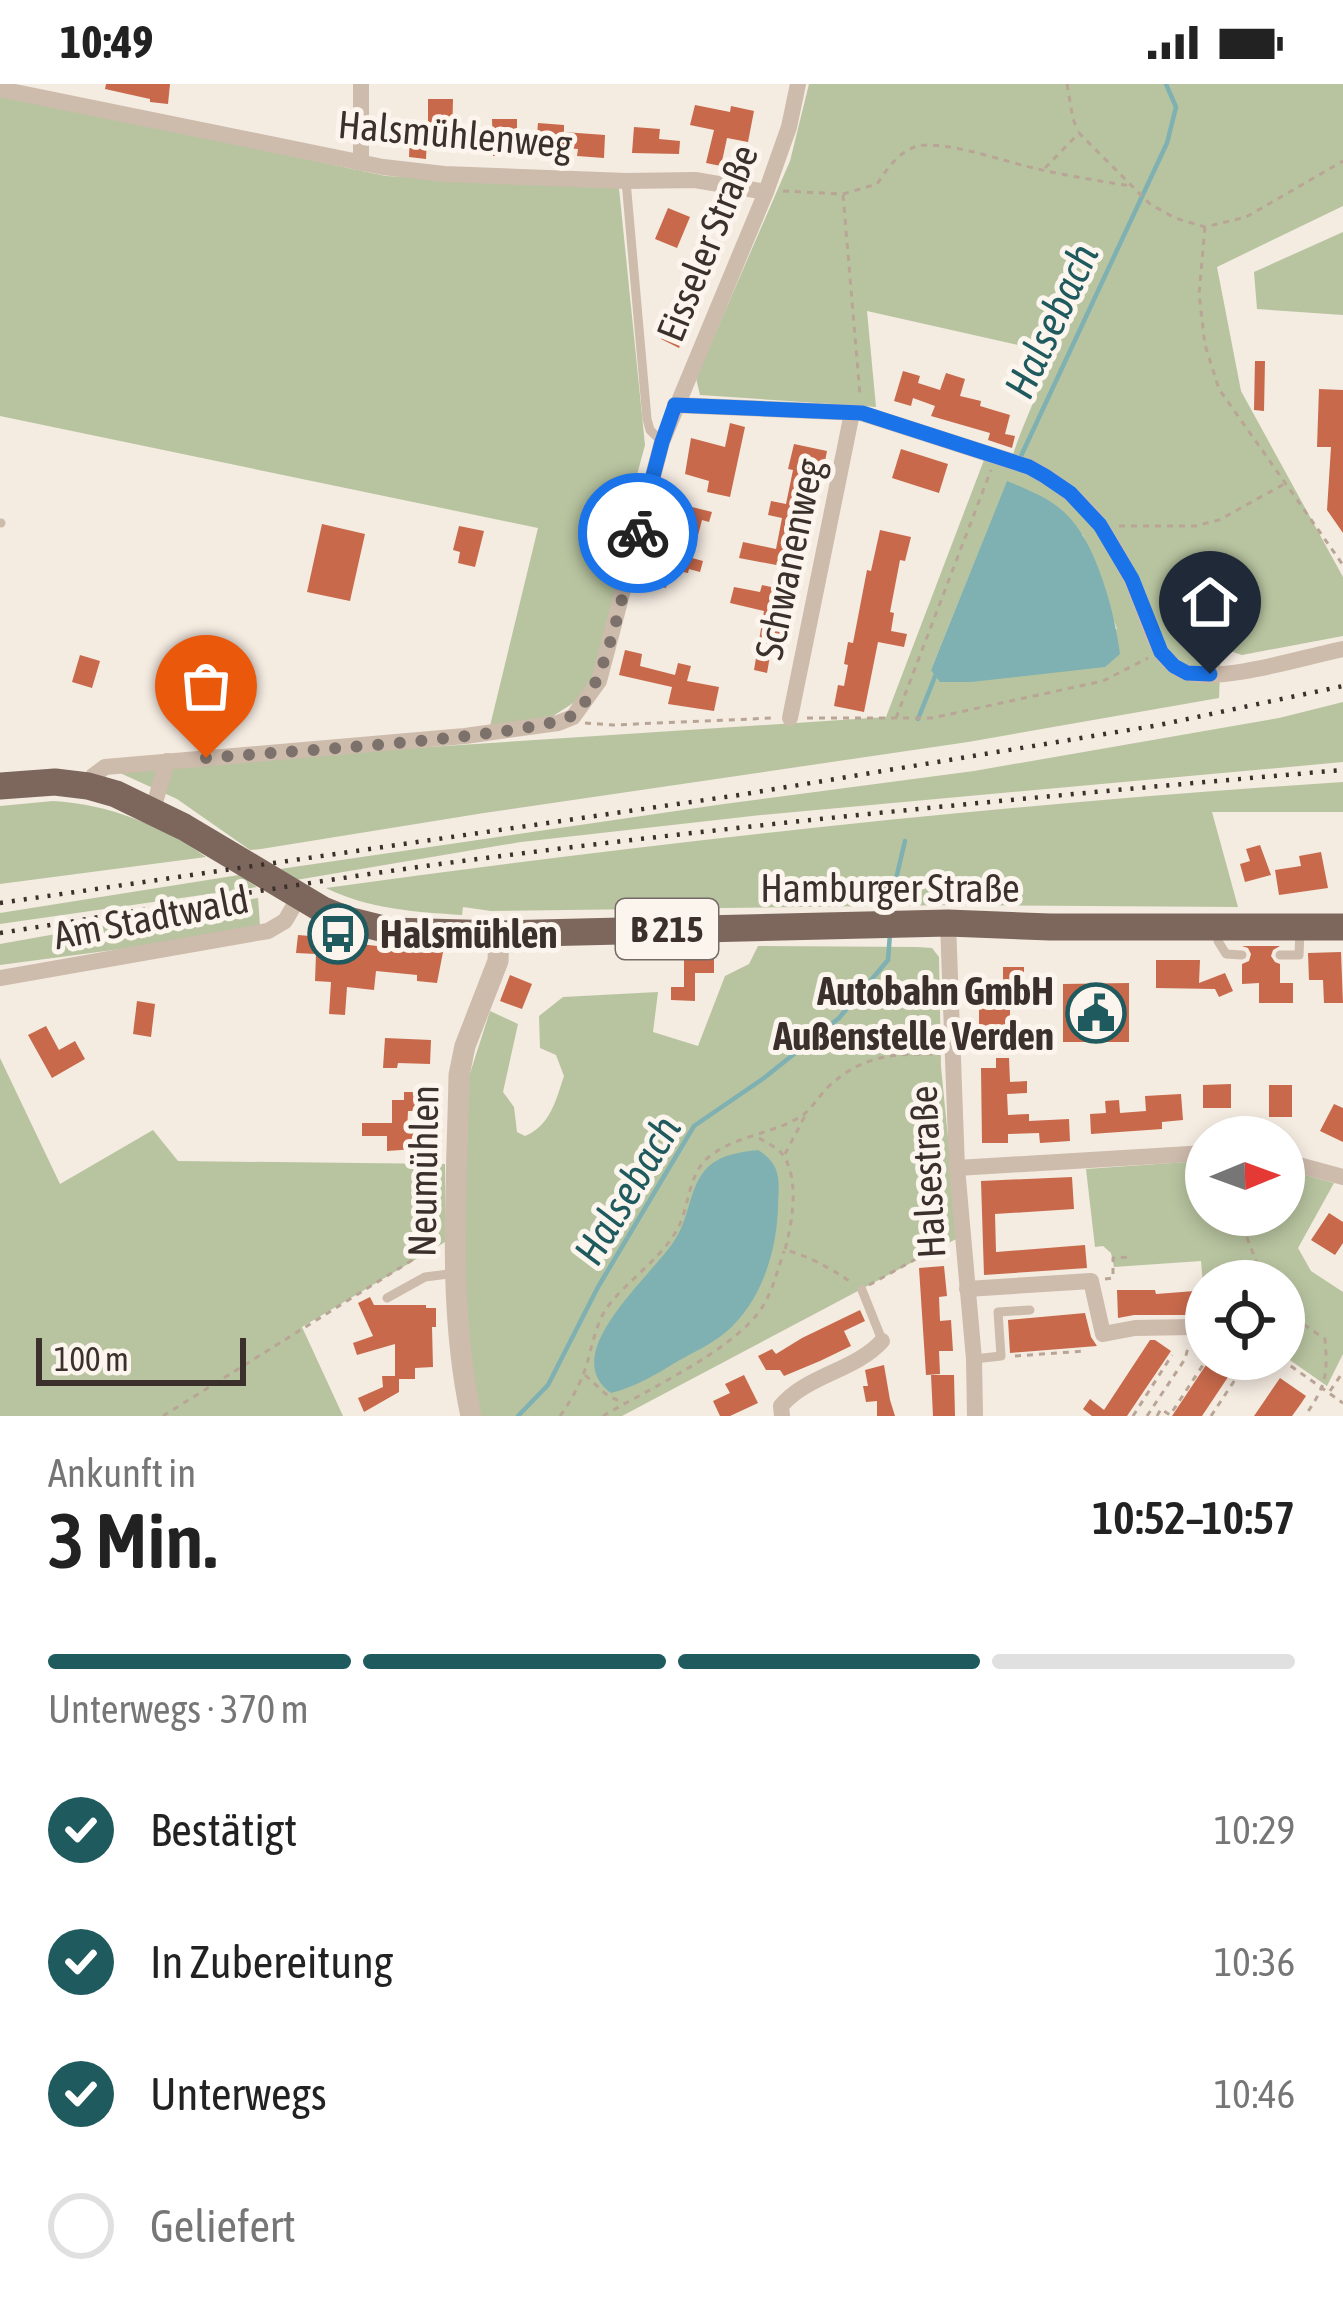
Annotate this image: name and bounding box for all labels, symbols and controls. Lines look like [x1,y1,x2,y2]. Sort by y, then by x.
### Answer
text: 10:49 [60,16,154,68]
street label: Halsmühlenweg [336,102,574,166]
street label: Eisseler Straße [648,138,766,348]
water label: Halsebach [995,236,1107,406]
street label: Schwanenweg [746,455,832,663]
courier [578,473,698,593]
icon: bike [605,500,671,566]
pin [1159,551,1261,674]
icon: home [1177,569,1243,635]
pin [155,635,257,758]
icon: bag [173,653,239,719]
street label: Hamburger Straße [760,866,1020,910]
street label: Am Stadtwald [50,877,252,957]
road number: B 215 [616,899,718,959]
bus stop icon: Halsmühlen [307,903,369,965]
place label: Halsmühlen [380,912,557,956]
place label: Autobahn GmbH Außenstelle Verden [772,969,1054,1058]
public building icon: Autobahn GmbH Außenstelle Verden [1065,982,1127,1044]
street label: Neumühlen [400,1085,446,1257]
street label: Halsestraße [901,1085,953,1259]
water label: Halsebach [564,1107,690,1273]
north arrow [1185,1116,1305,1236]
map controls [1185,1116,1305,1380]
button: locate [1185,1260,1305,1380]
scale bar [36,1332,246,1385]
text: 100 m [54,1340,129,1378]
text: Ankunft in [48,1451,196,1495]
text: 10:52–10:57 [1092,1492,1295,1544]
text: 3 Min. [48,1495,217,1585]
text: Unterwegs · 370 m [48,1687,309,1731]
icon: check [48,1797,114,1863]
text: Bestätigt [150,1804,297,1856]
text: 10:29 [1214,1808,1295,1852]
icon: check [48,1929,114,1995]
text: In Zubereitung [150,1936,393,1988]
text: 10:36 [1214,1940,1295,1984]
icon: check [48,2061,114,2127]
text: Unterwegs [150,2068,327,2120]
text: 10:46 [1214,2072,1295,2116]
text: Geliefert [150,2200,296,2252]

